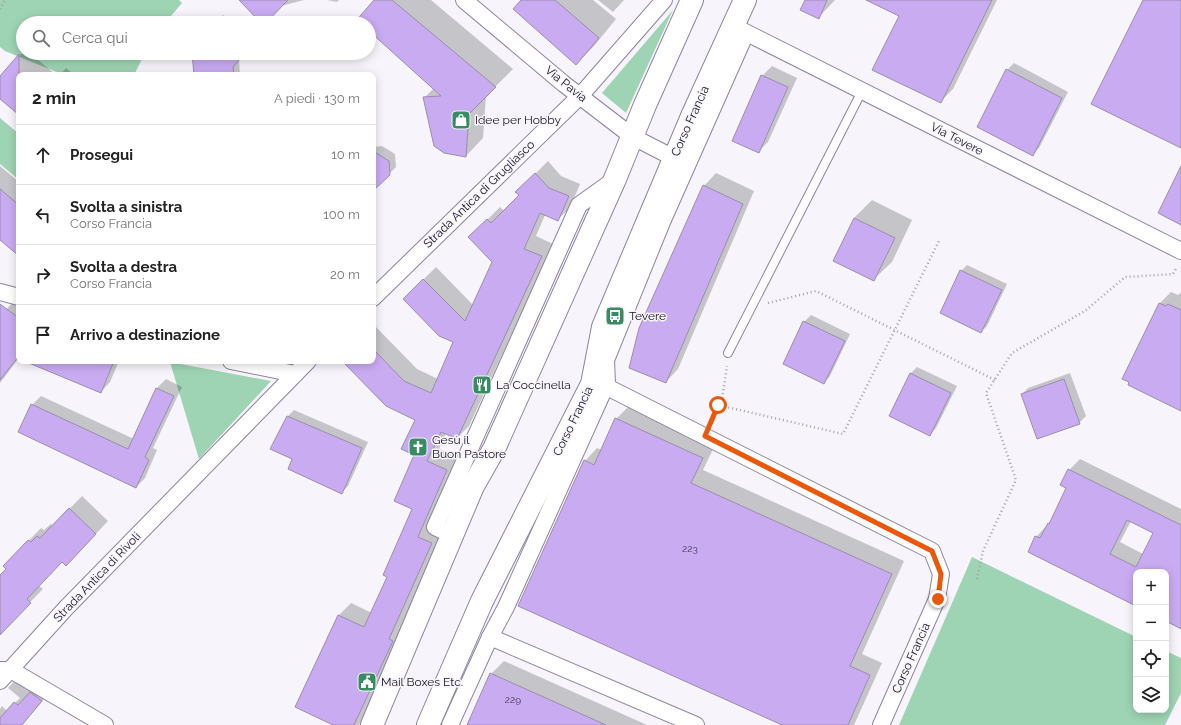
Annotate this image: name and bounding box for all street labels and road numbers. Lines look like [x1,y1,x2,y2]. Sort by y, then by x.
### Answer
street label: Via Pavia [542,63,590,105]
street label: Corso Francia [668,84,712,158]
street label: Via Tevere [928,120,986,158]
street label: Strada Antica di Grugliasco [421,137,537,251]
street label: Corso Francia [550,384,596,458]
street label: Strada Antica di Rivoli [51,529,143,625]
street label: Corso Francia [889,621,933,695]

